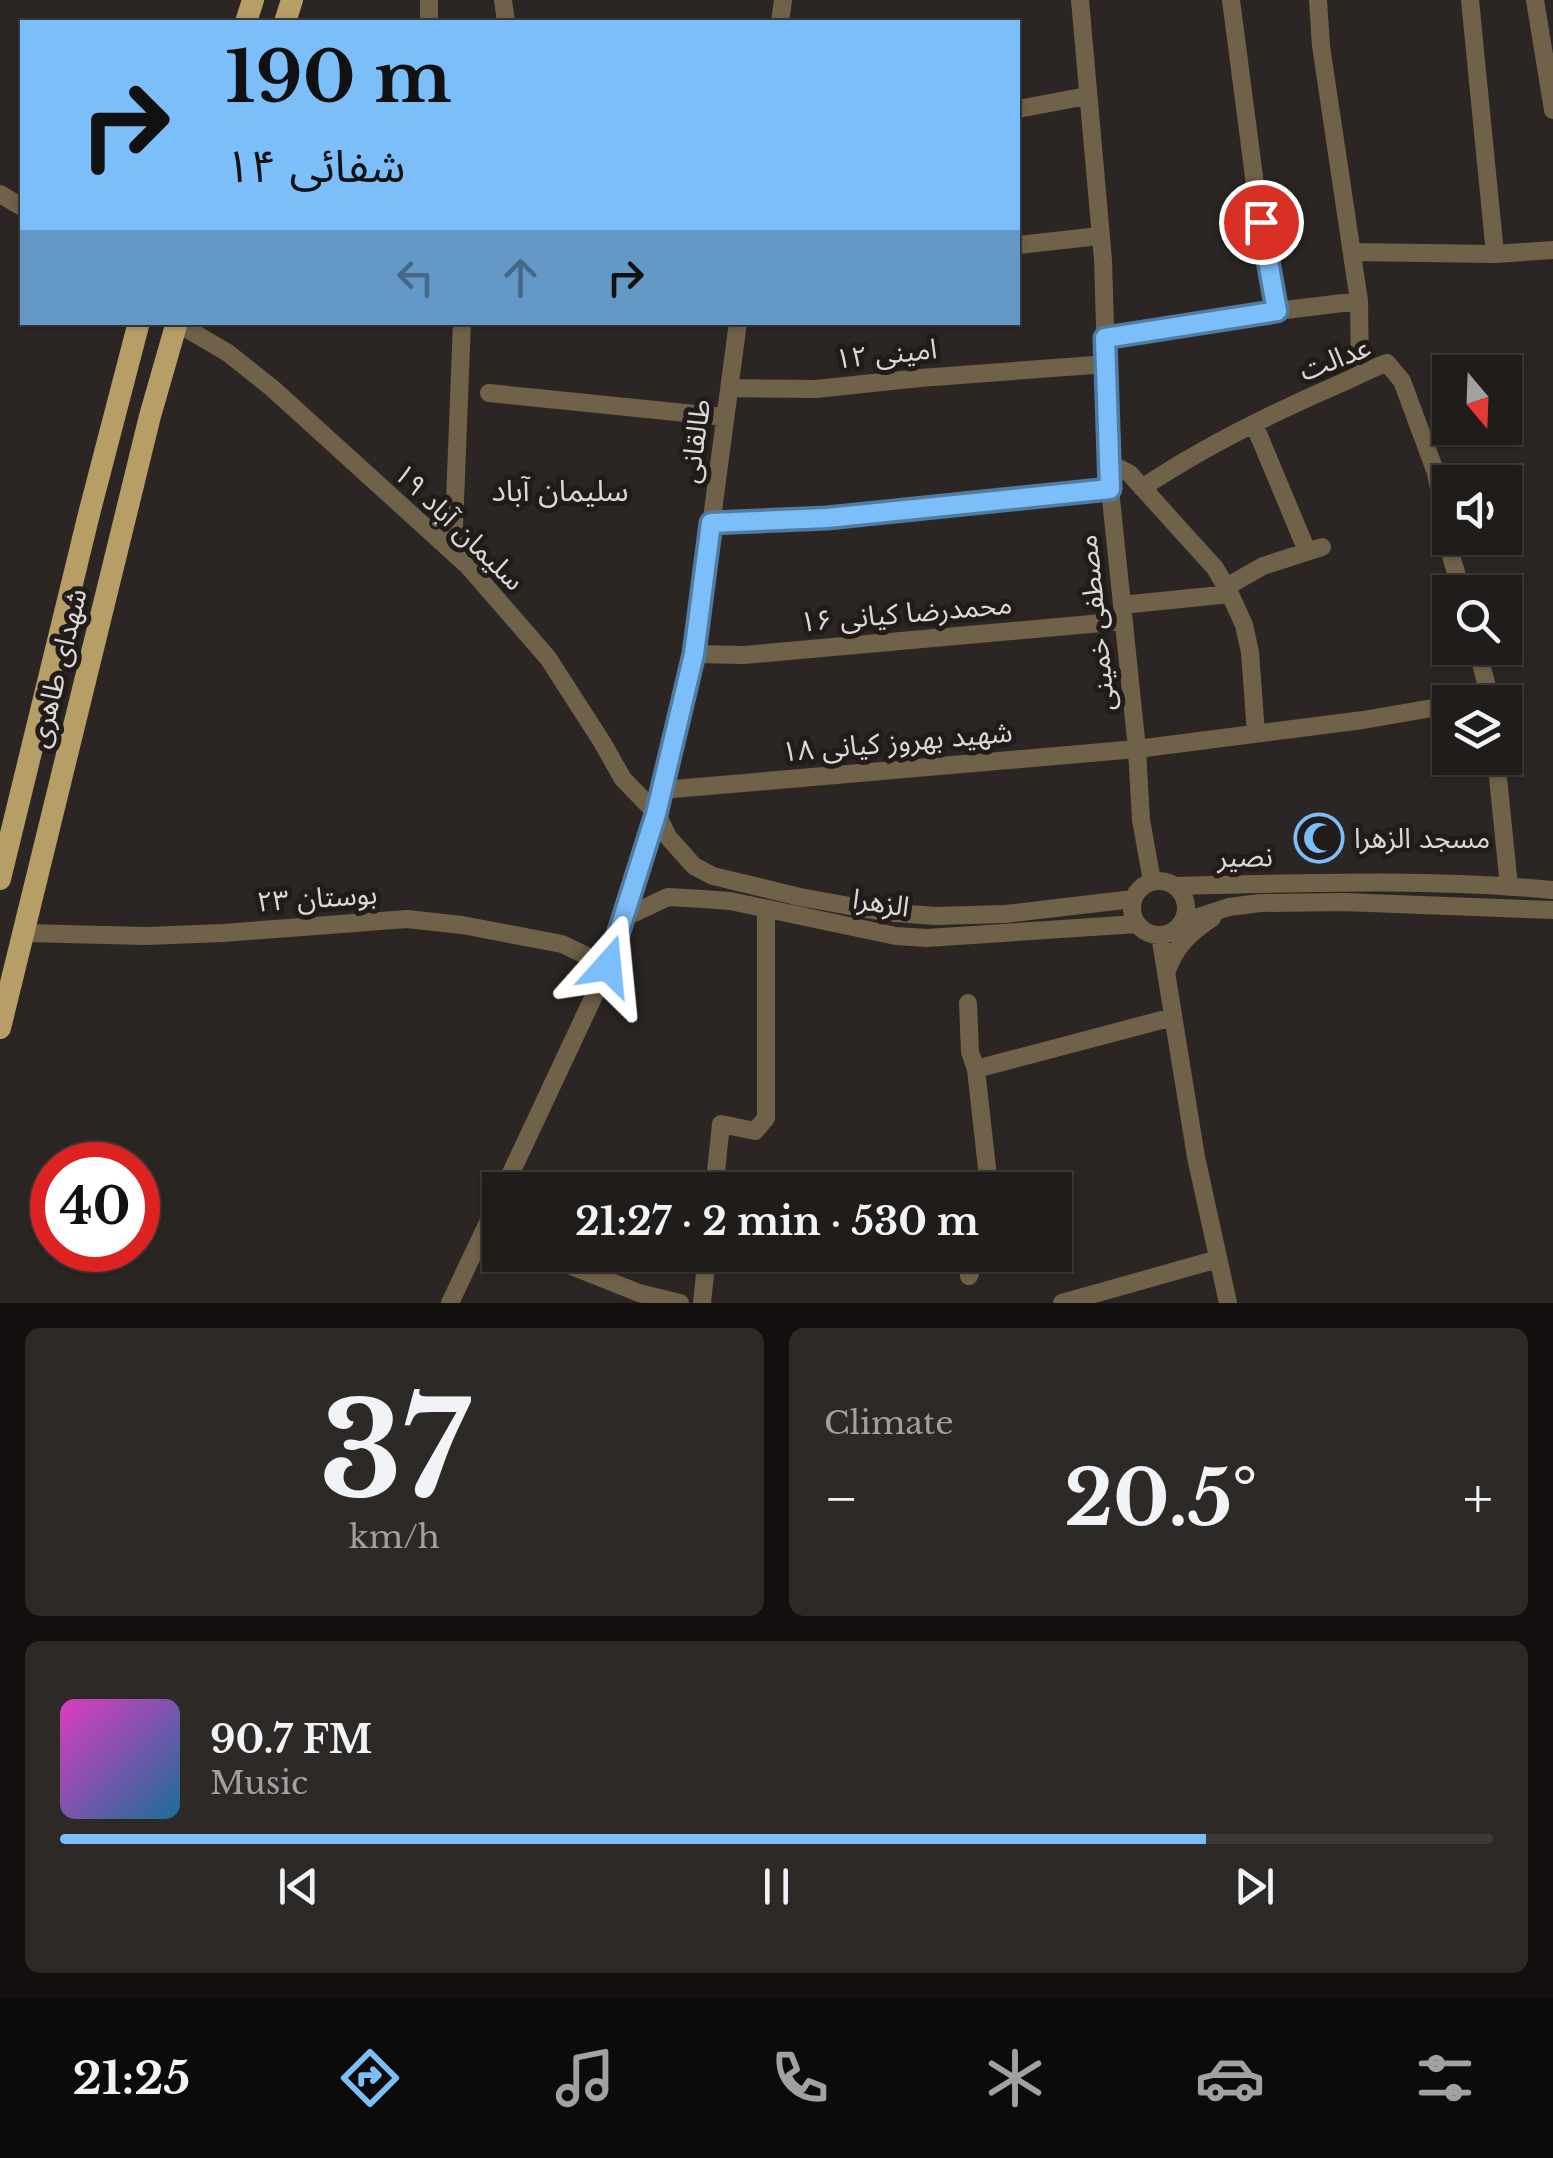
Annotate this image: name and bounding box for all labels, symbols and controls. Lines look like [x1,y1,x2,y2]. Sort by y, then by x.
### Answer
text: 190 m [225,34,452,121]
icon: right [60,60,190,190]
text: شفائی ۱۴ [225,138,405,194]
pin [1219,180,1304,265]
icon: arrive [1234,195,1289,250]
icon: left [388,250,443,305]
icon: ahead [493,250,548,305]
icon: right [598,250,653,305]
street label: عدالت [1294,329,1376,389]
street label: امینی ۱۲ [833,331,939,377]
north arrow [1432,355,1522,445]
map controls [1432,355,1522,775]
street label: طالقانی [672,397,718,485]
street label: سلیمان آباد ۱۹ [386,456,532,598]
button: sound [1432,465,1522,555]
district label: سلیمان آباد [491,472,629,509]
street label: مصطفی خمینی [1069,533,1123,713]
button: search [1432,575,1522,665]
street label: شهدای طاهری [21,585,95,751]
street label: محمدرضا کیانی ۱۶ [798,586,1014,640]
button: layers [1432,685,1522,775]
street label: شهید بهروز کیانی ۱۸ [780,714,1014,770]
mosque icon: مسجد الزهرا [1293,812,1345,864]
place label: مسجد الزهرا [1354,821,1490,856]
street label: نصیر [1216,839,1273,875]
street label: بوستان ۲۳ [256,876,378,920]
street label: الزهرا [850,881,912,925]
position arrow [556,914,660,1018]
speed limit sign: 40 [30,1142,160,1272]
text: 21:27 · 2 min · 530 m [575,1198,979,1245]
text: 37 [320,1371,469,1532]
text: Climate [824,1403,953,1443]
text: 20.5° [1064,1452,1257,1545]
text: − [824,1465,859,1533]
text: + [1463,1465,1493,1533]
text: km/h [349,1517,440,1557]
text: 90.7 FM [210,1716,372,1763]
text: Music [210,1763,308,1803]
icon: previous [271,1859,326,1914]
icon: pause [749,1859,804,1914]
icon: next [1227,1859,1282,1914]
icon: directions [335,2043,405,2113]
icon: music [550,2043,620,2113]
icon: phone [765,2043,835,2113]
icon: climate [980,2043,1050,2113]
icon: car [1195,2043,1265,2113]
icon: filters [1410,2043,1480,2113]
text: 21:25 [73,2050,190,2106]

